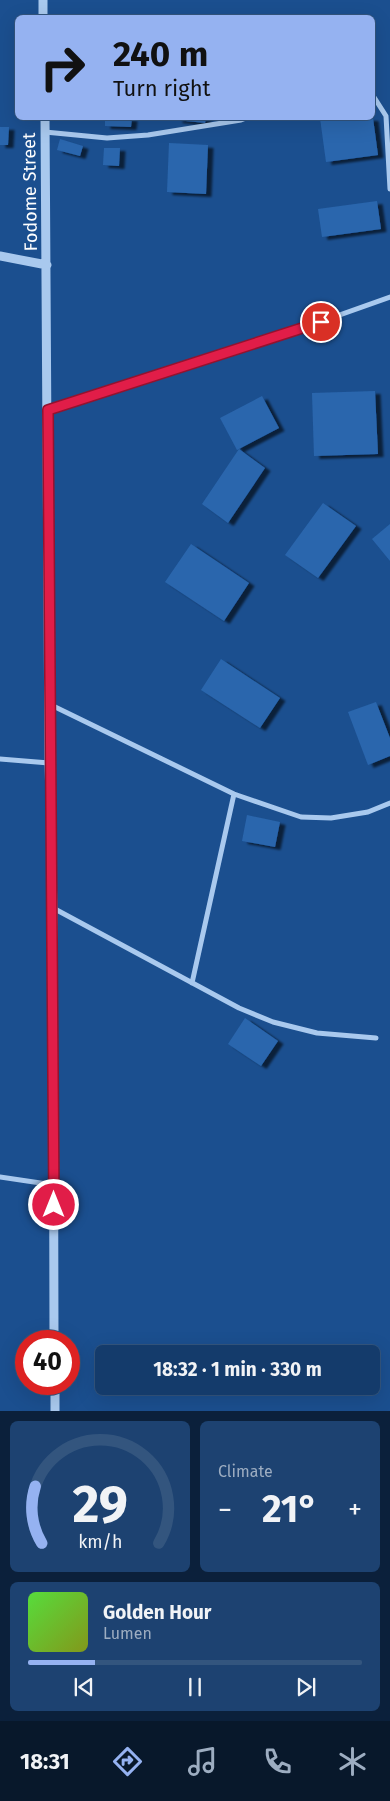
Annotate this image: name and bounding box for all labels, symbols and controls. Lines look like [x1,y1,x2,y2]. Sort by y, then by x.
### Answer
text: 240 m [113,33,208,75]
icon: right [30,35,95,100]
text: Turn right [113,75,210,102]
street label: Fodome Street [18,132,42,252]
pin [300,301,342,343]
icon: arrive [307,308,335,336]
position arrow [27,1178,79,1230]
speed limit sign: 40 [15,1330,80,1395]
text: 18:32 · 1 min · 330 m [153,1358,322,1381]
text: Climate [218,1462,273,1481]
text: 29 [72,1473,128,1536]
text: 21° [262,1486,318,1532]
text: − [218,1493,232,1526]
text: + [348,1493,362,1526]
text: km/h [78,1531,122,1553]
text: Golden Hour [103,1601,212,1624]
text: Lumen [103,1624,152,1643]
icon: previous [70,1673,98,1701]
icon: pause [181,1673,209,1701]
icon: next [292,1673,320,1701]
icon: directions [110,1744,145,1779]
icon: music [185,1744,220,1779]
icon: phone [260,1744,295,1779]
icon: climate [335,1744,370,1779]
text: 18:31 [20,1748,70,1775]

